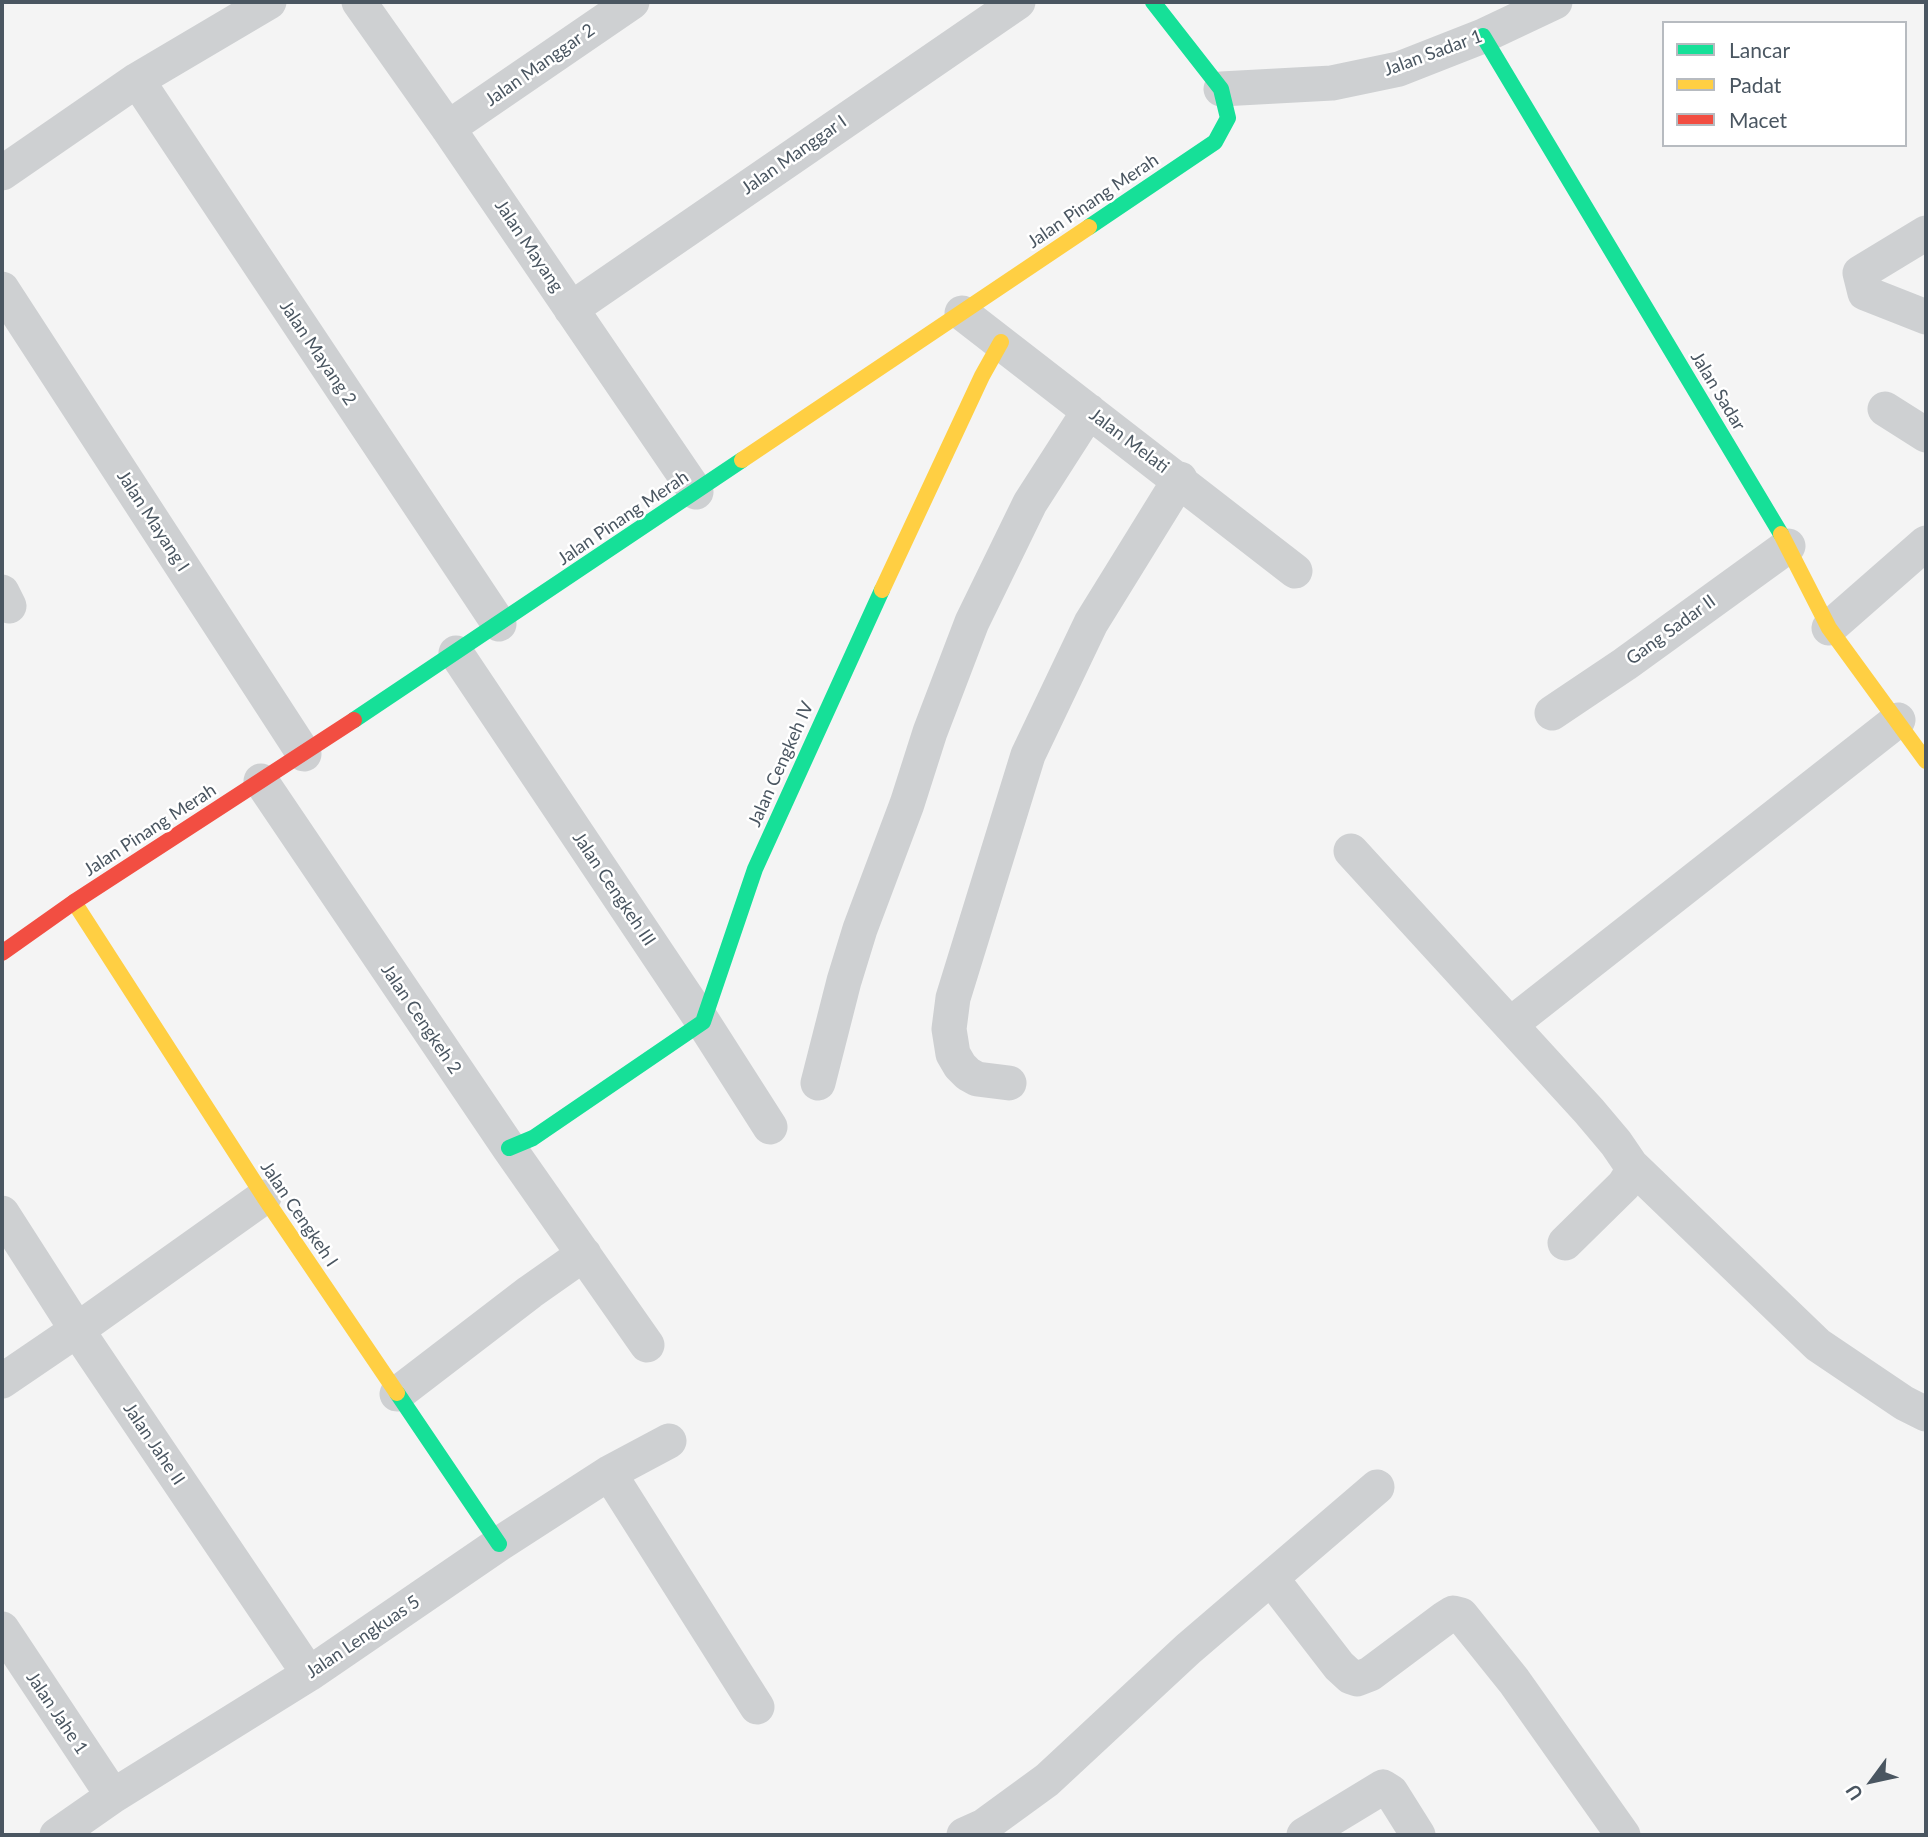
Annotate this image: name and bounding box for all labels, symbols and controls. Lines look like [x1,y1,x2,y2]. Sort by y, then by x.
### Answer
street label: Jalan Manggar 2 [481,19,599,111]
legend [1662,21,1907,147]
street label: Jalan Sadar 1 [1381,25,1485,81]
text: Lancar [1729,37,1790,62]
text: Padat [1729,72,1781,97]
text: Macet [1729,107,1787,132]
street label: Jalan Manggar I [737,111,851,199]
street label: Jalan Pinang Merah [1023,149,1163,253]
street label: Jalan Mayang [490,196,568,296]
street label: Jalan Mayang 2 [275,297,361,409]
street label: Jalan Sadar [1686,348,1750,434]
street label: Jalan Melati [1085,404,1173,478]
street label: Jalan Mayang I [112,466,194,576]
street label: Jalan Pinang Merah [553,466,693,570]
street label: Gang Sadar II [1622,590,1720,670]
street label: Jalan Cengkeh IV [744,698,818,830]
street label: Jalan Pinang Merah [80,779,220,881]
street label: Jalan Cengkeh III [568,828,660,950]
street label: Jalan Cengkeh 2 [376,960,466,1078]
street label: Jalan Cengkeh I [256,1157,342,1271]
street label: Jalan Jahe II [119,1399,189,1489]
street label: Jalan Lengkuas 5 [302,1591,424,1683]
street label: Jalan Jahe 1 [22,1668,92,1758]
north arrow [1837,1746,1907,1816]
text: U [1840,1781,1867,1805]

